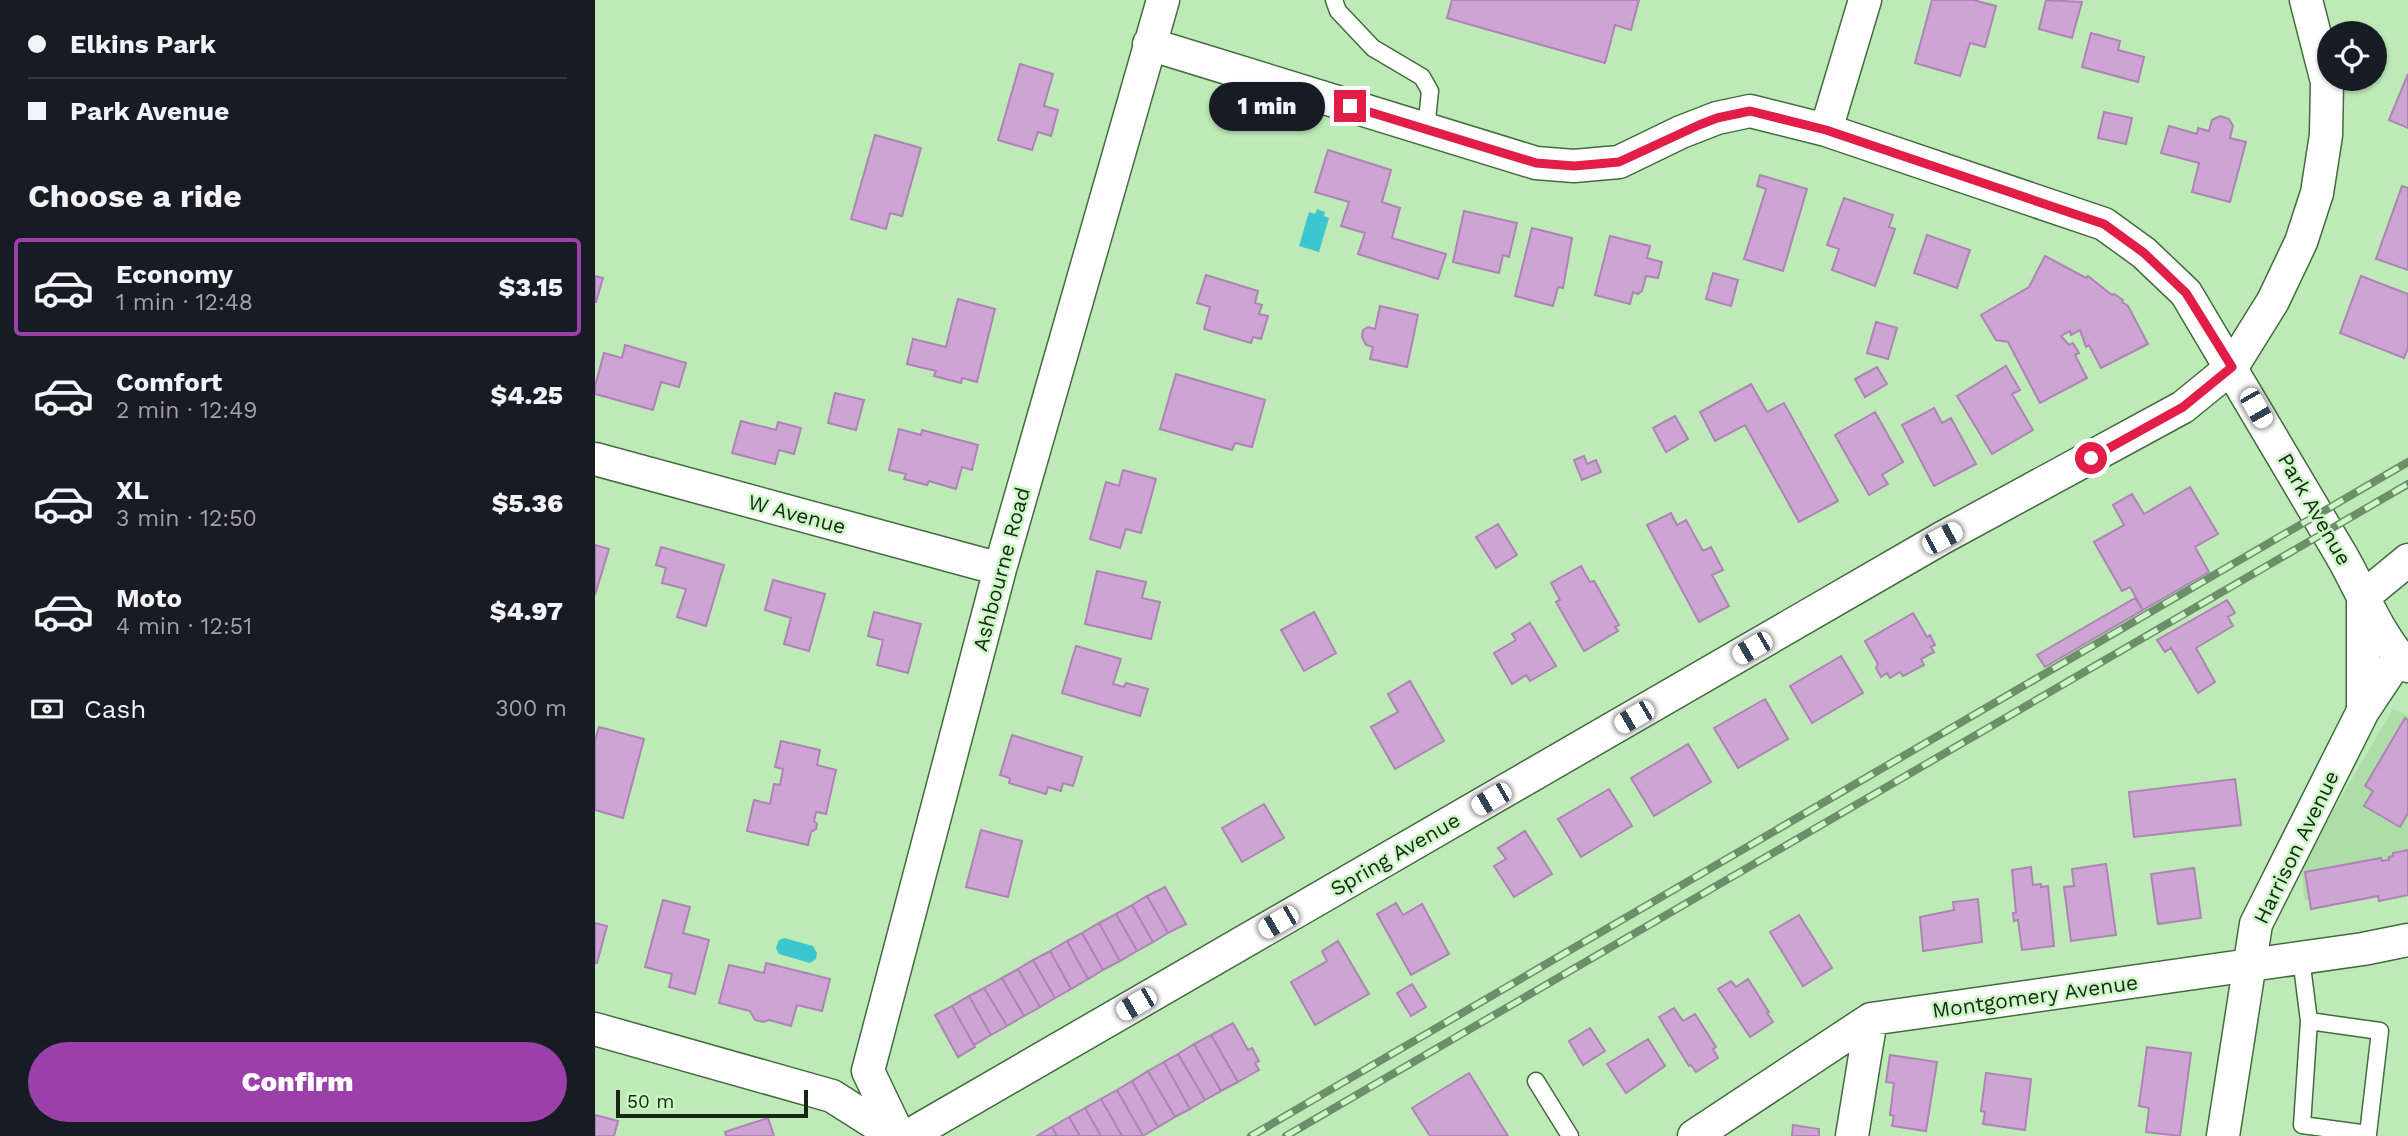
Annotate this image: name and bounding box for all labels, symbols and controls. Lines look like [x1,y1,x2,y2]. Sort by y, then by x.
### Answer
map controls [2317,21,2387,91]
button: locate [2317,21,2387,91]
text: Elkins Park [70,29,216,59]
callout: 1 min [1210,82,1325,130]
route end [1334,90,1366,122]
text: 1 min [1237,93,1297,120]
text: Park Avenue [70,96,229,126]
text: Choose a ride [28,177,242,215]
icon: car [32,256,95,319]
text: Economy [116,259,233,289]
text: $3.15 [499,272,563,302]
text: 1 min · 12:48 [116,289,253,316]
icon: car [32,364,95,427]
text: Comfort [116,367,222,397]
text: $4.25 [491,380,563,410]
car [2237,385,2276,431]
text: 2 min · 12:49 [116,397,257,424]
route start [2075,442,2107,474]
street label: Park Avenue [2273,448,2357,570]
icon: car [32,472,95,535]
text: XL [116,475,149,505]
street label: Ashbourne Road [967,484,1035,654]
text: $5.36 [492,488,563,518]
street label: W Avenue [745,489,849,539]
text: 3 min · 12:50 [116,505,257,532]
car [1919,519,1966,557]
icon: car [32,580,95,643]
text: Moto [116,583,182,613]
text: $4.97 [490,596,563,626]
text: 4 min · 12:51 [116,613,252,640]
car [1729,628,1776,668]
icon: cash [28,690,66,728]
text: Cash [84,694,146,724]
text: 300 m [495,695,567,722]
car [1611,697,1658,737]
street label: Harrison Avenue [2248,766,2344,928]
car [1468,779,1515,819]
street label: Spring Avenue [1326,807,1464,901]
car [1255,902,1302,942]
street label: Montgomery Avenue [1931,969,2139,1023]
car [1113,984,1160,1024]
button: Confirm [28,1042,567,1122]
scale bar [616,1087,809,1119]
text: 50 m [627,1090,674,1113]

